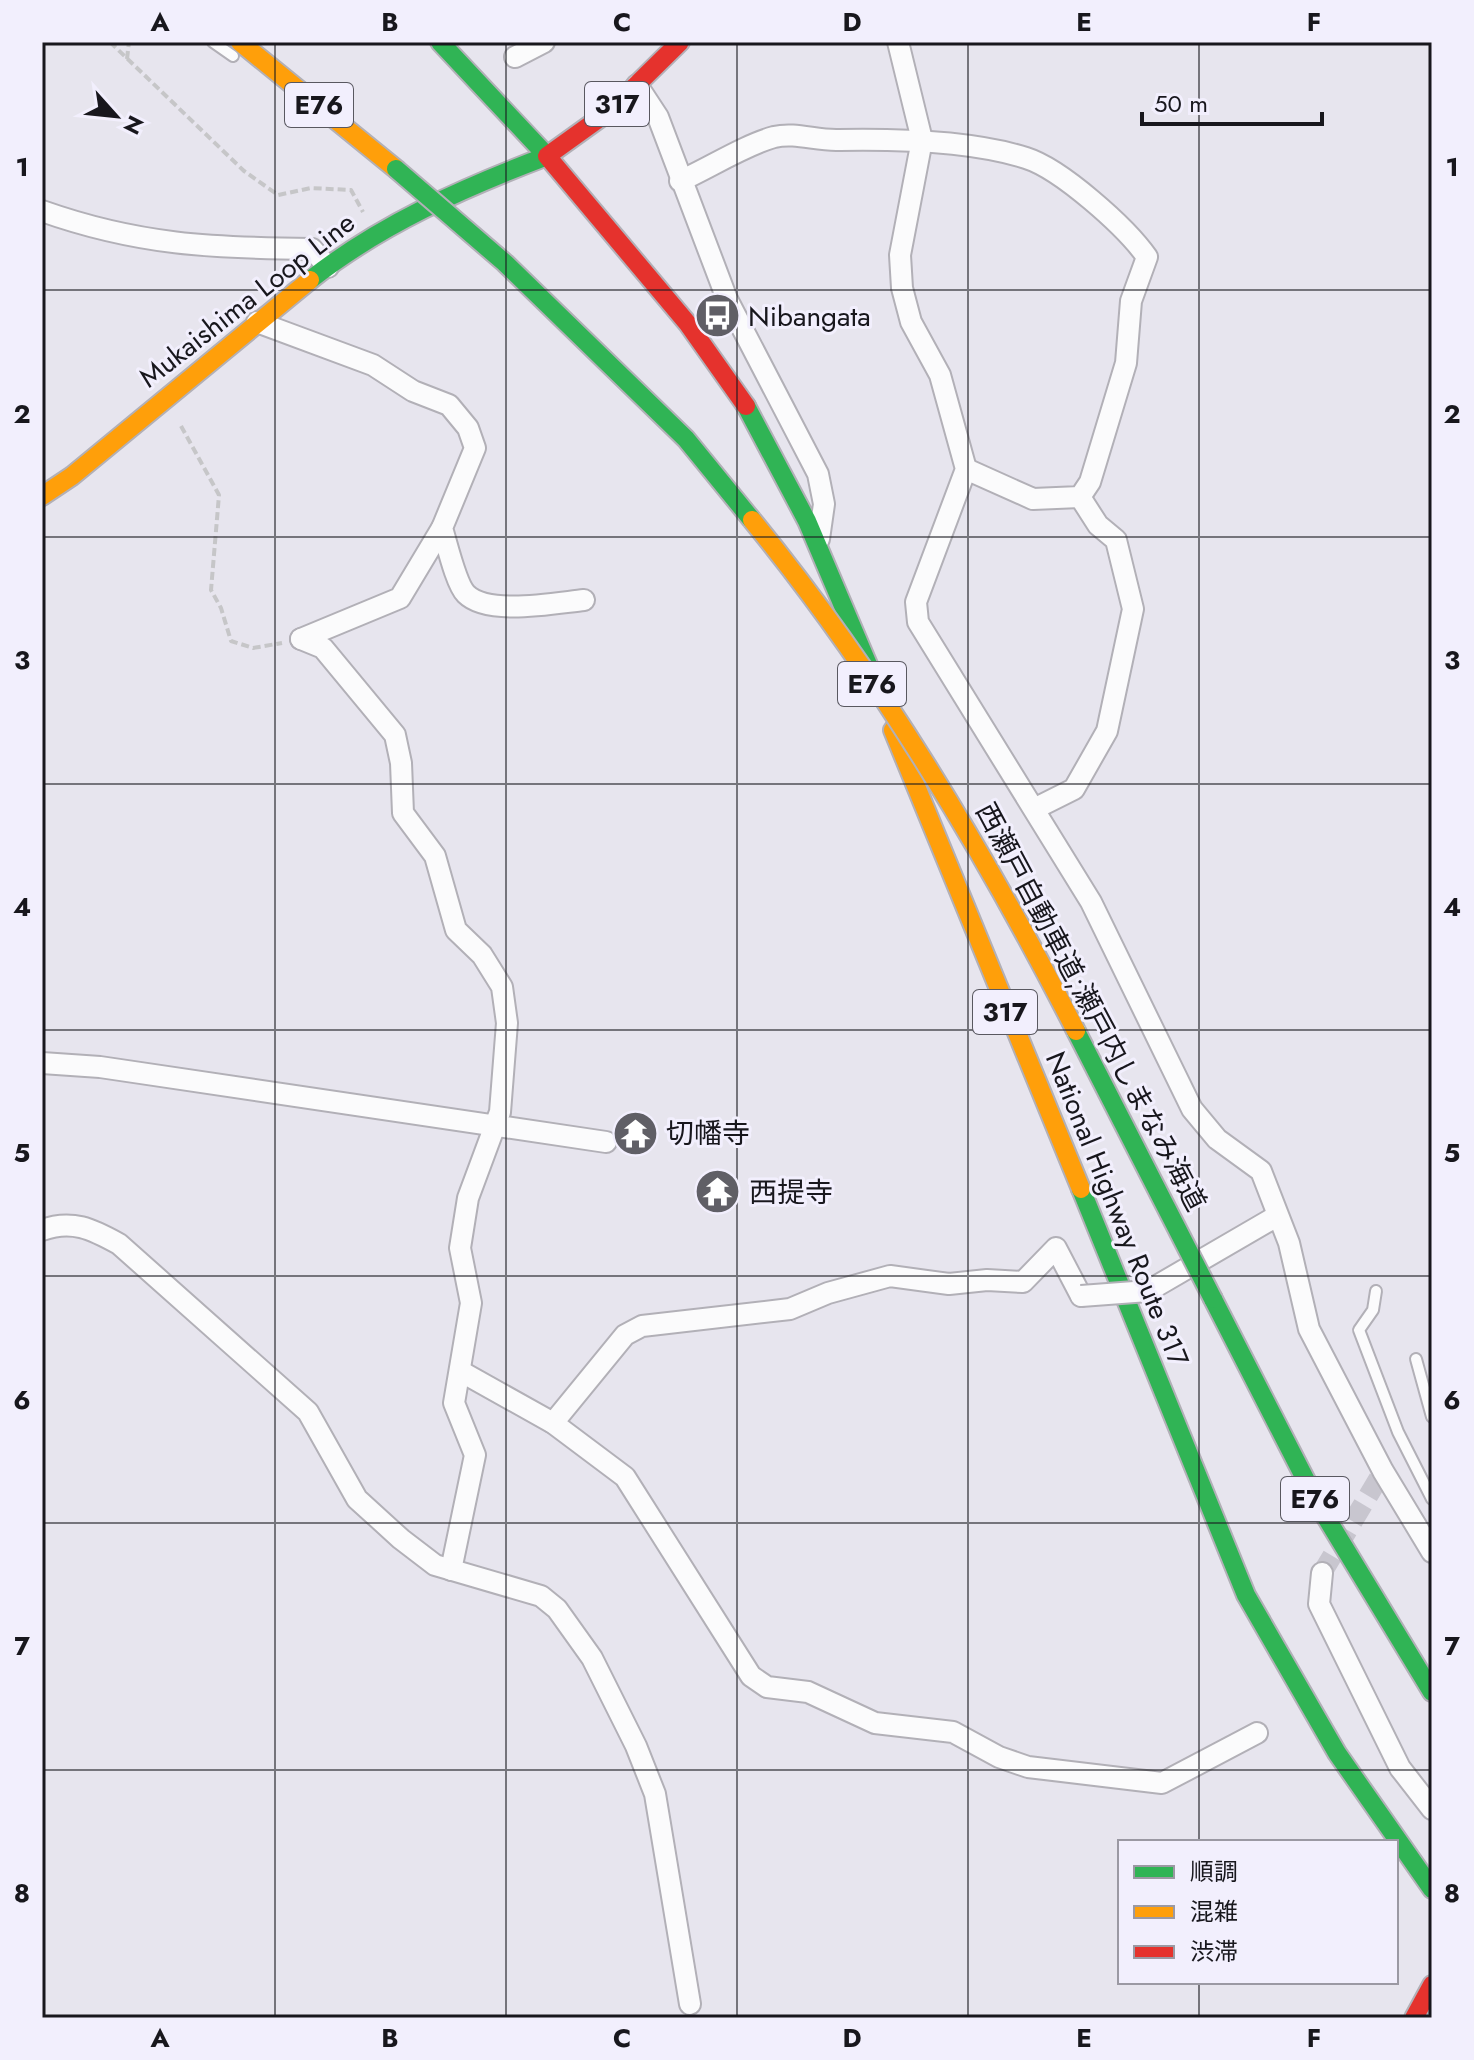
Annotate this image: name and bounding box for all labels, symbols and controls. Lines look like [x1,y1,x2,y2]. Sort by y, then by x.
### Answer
text: A [149,3,170,41]
text: B [381,3,399,41]
text: C [613,3,631,41]
text: D [842,3,862,41]
text: E [1076,3,1092,41]
text: F [1307,3,1321,41]
north arrow [76,76,156,156]
scale bar [1142,76,1322,126]
road number: 317 [585,82,649,126]
road number: E76 [285,83,353,127]
text: 50 m [1154,86,1208,121]
text: N [116,110,152,140]
text: 1 [15,148,29,186]
text: 1 [1445,148,1459,186]
street label: Mukaishima Loop Line [130,203,364,397]
bus stop icon: Nibangata [693,292,741,340]
place label: Nibangata [748,296,871,337]
text: 2 [13,395,31,433]
text: 2 [1443,395,1461,433]
text: 3 [14,641,30,679]
text: 3 [1444,641,1460,679]
road number: E76 [838,662,906,706]
street label: 西瀬戸自動車道;瀬戸内しまなみ海道 [966,796,1216,1218]
text: 4 [13,888,31,926]
text: 4 [1443,888,1461,926]
road number: 317 [973,990,1037,1034]
street label: National Highway Route 317 [1035,1045,1199,1373]
temple icon: 切幡寺 [611,1109,659,1157]
place label: 切幡寺 [666,1113,750,1154]
text: 5 [14,1134,30,1172]
text: 5 [1444,1134,1460,1172]
temple icon: 西提寺 [694,1168,742,1216]
place label: 西提寺 [749,1172,833,1213]
text: 6 [13,1381,31,1419]
text: 6 [1443,1381,1461,1419]
road number: E76 [1281,1477,1349,1521]
text: 7 [14,1627,30,1665]
text: 7 [1444,1627,1460,1665]
legend [1118,1840,1398,1984]
text: 順調 [1190,1854,1238,1889]
text: 8 [14,1874,30,1912]
text: 8 [1444,1874,1460,1912]
text: 混雑 [1190,1894,1238,1929]
text: 渋滞 [1190,1934,1238,1969]
text: A [149,2019,170,2057]
text: B [381,2019,399,2057]
text: C [613,2019,631,2057]
text: D [842,2019,862,2057]
text: E [1076,2019,1092,2057]
text: F [1307,2019,1321,2057]

